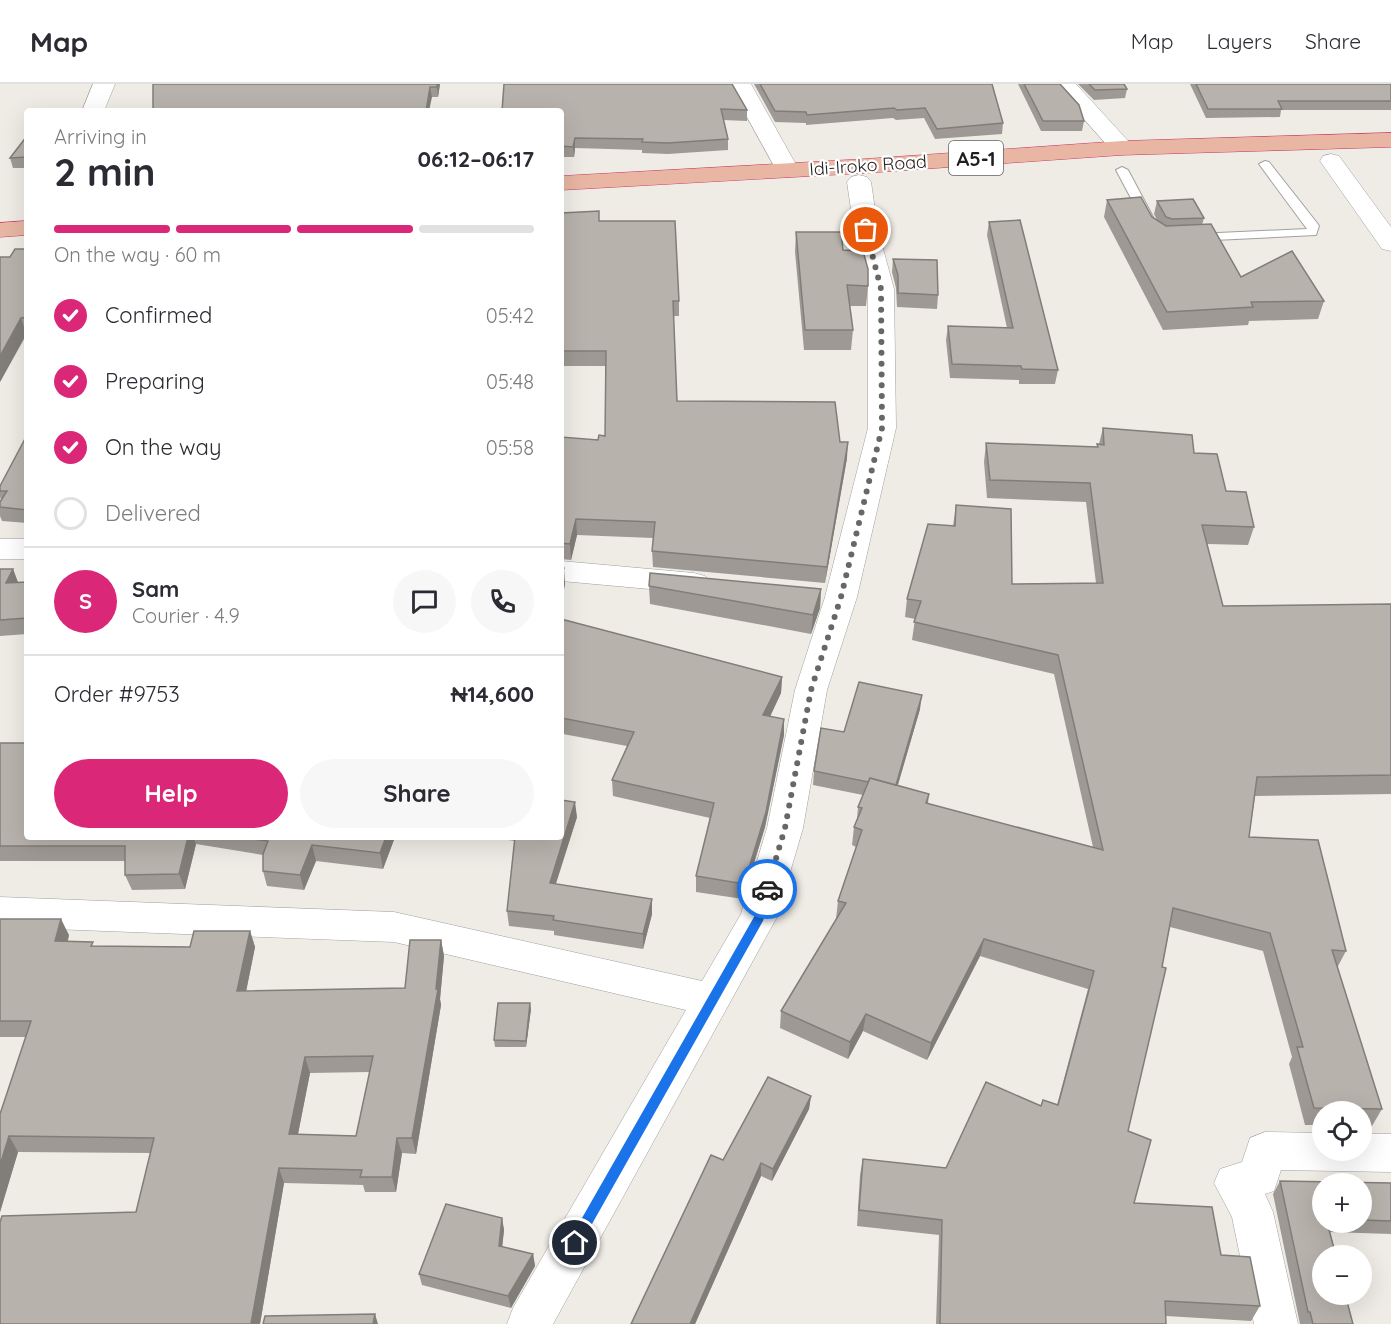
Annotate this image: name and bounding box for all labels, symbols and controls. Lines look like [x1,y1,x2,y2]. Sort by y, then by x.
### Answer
text: Map [30,24,88,59]
text: Map [1131,28,1174,54]
text: Layers [1207,28,1272,54]
text: Share [1305,28,1361,54]
text: Arriving in [54,124,147,149]
road number: A5-1 [949,141,1003,175]
text: 06:12–06:17 [418,145,534,173]
text: 2 min [54,147,156,196]
street label: Idi-Iroko Road [808,149,928,181]
pin [840,204,891,255]
icon: bag [849,213,882,246]
text: On the way · 60 m [54,242,221,267]
icon: check [54,299,87,332]
text: Confirmed [105,301,212,329]
text: 05:42 [486,303,534,328]
icon: check [54,365,87,398]
text: Preparing [105,367,205,395]
text: 05:48 [486,369,534,394]
icon: check [54,431,87,464]
text: On the way [105,433,221,461]
text: 05:58 [486,435,534,460]
text: Delivered [105,499,201,527]
button: chat [393,570,456,633]
button: phone [471,570,534,633]
text: Sam [132,575,179,603]
text: S [79,587,92,615]
text: Courier · 4.9 [132,603,240,628]
text: Order #9753 [54,680,180,708]
text: ₦14,600 [451,680,534,708]
button: Help [54,759,288,828]
button: Share [300,759,534,828]
courier [737,859,797,919]
icon: car [751,873,784,906]
map controls [1312,1101,1372,1305]
button: locate [1312,1101,1372,1161]
button: + [1312,1173,1372,1233]
pin [549,1217,600,1268]
icon: home [558,1226,591,1259]
button: − [1312,1245,1372,1305]

